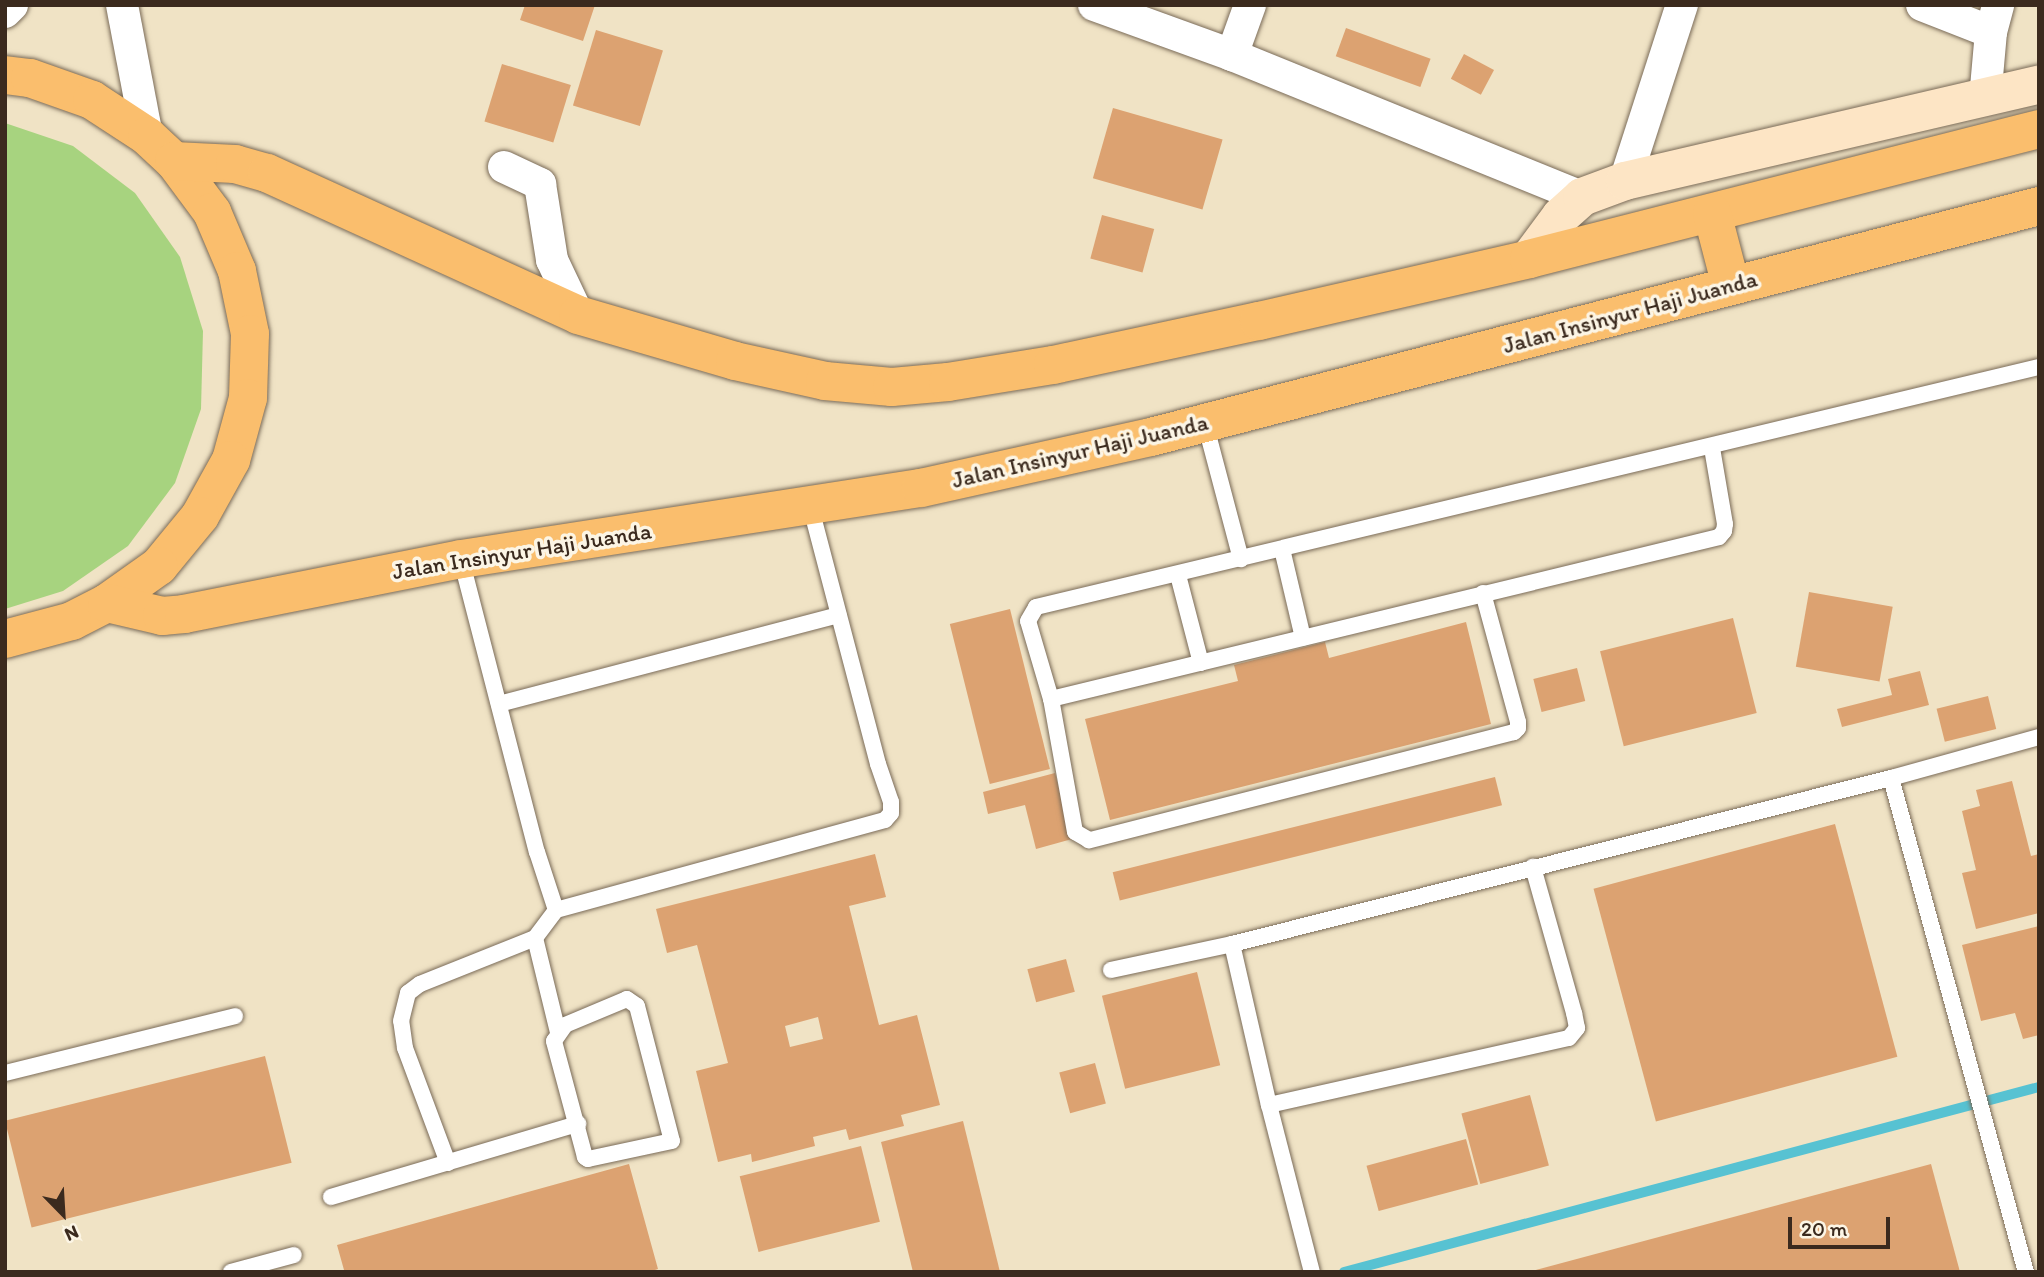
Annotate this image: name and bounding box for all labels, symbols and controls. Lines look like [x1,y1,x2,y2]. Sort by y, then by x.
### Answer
street label: Jalan Insinyur Haji Juanda [1499,265,1761,359]
street label: Jalan Insinyur Haji Juanda [949,408,1211,494]
street label: Jalan Insinyur Haji Juanda [390,517,654,585]
north arrow [28,1179,98,1249]
scale bar [1792,1204,1894,1248]
text: 20 m [1801,1216,1847,1241]
text: N [61,1221,82,1247]

